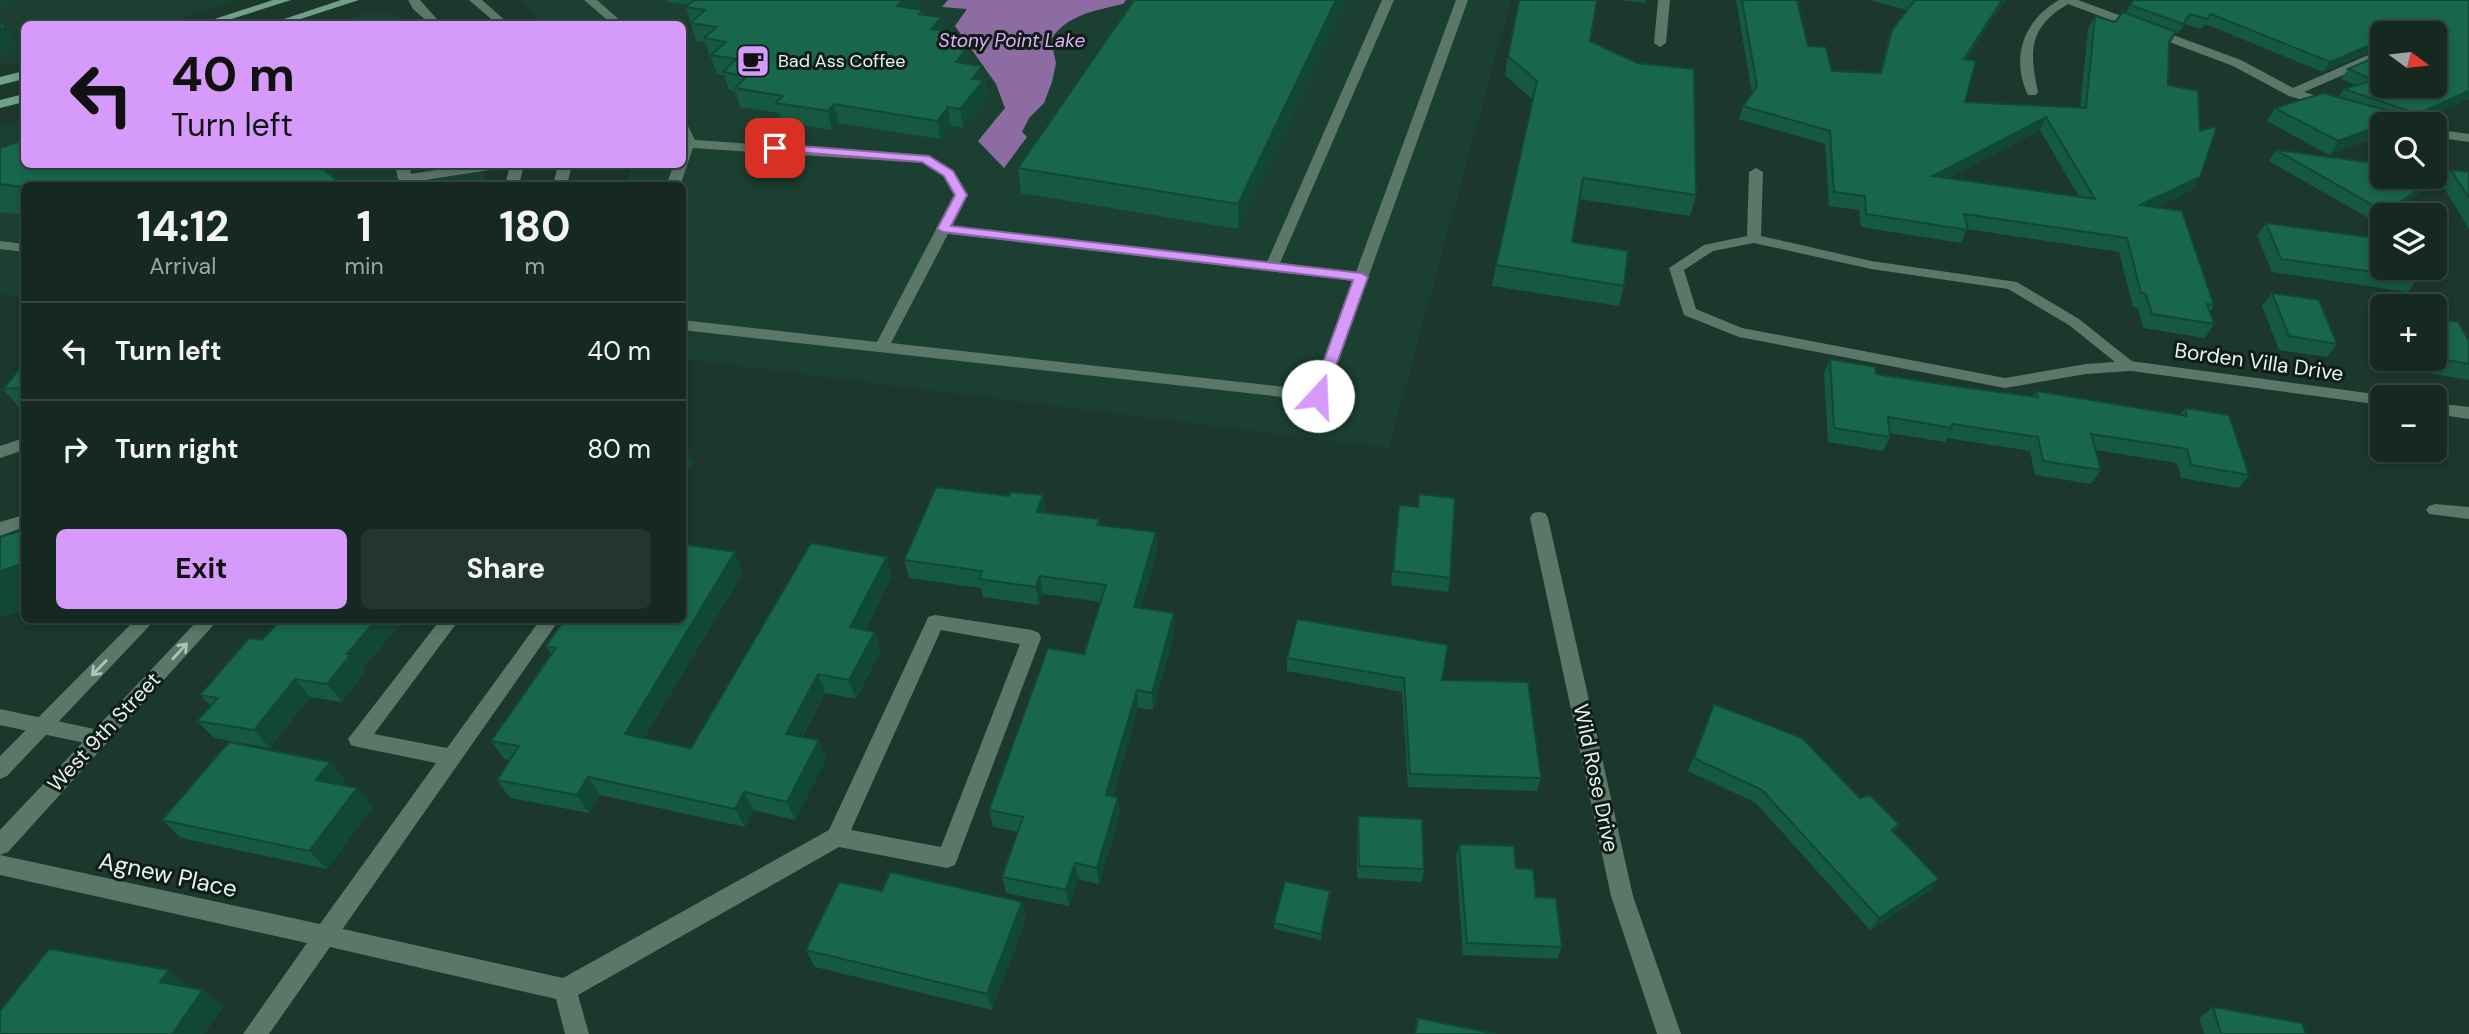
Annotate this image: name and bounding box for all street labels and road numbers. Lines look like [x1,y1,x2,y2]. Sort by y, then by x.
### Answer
street label: Borden Villa Drive [2173,336,2345,388]
street label: West 9th Street [41,666,167,798]
street label: Wild Rose Drive [1567,701,1625,855]
street label: Agnew Place [96,845,240,904]

